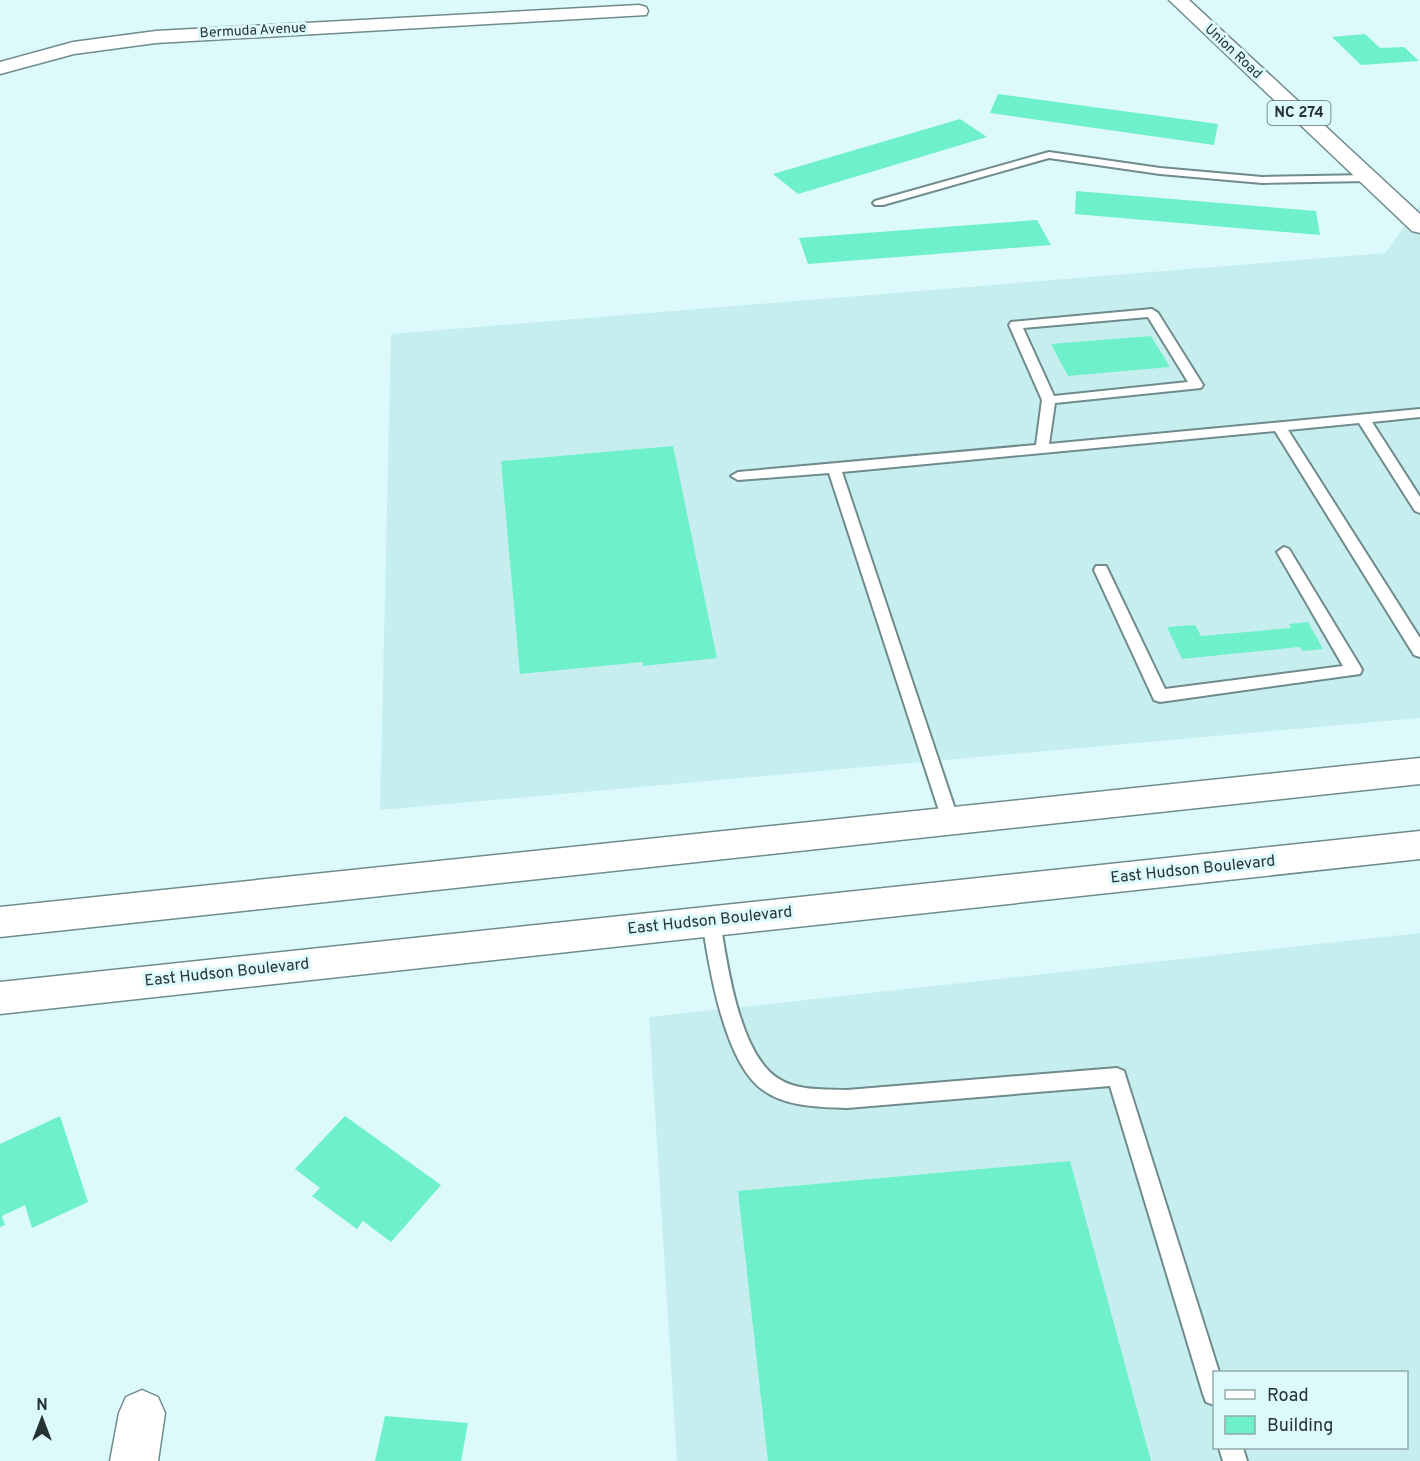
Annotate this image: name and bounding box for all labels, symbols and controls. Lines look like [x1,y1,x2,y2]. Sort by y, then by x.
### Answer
street label: Bermuda Avenue [199,20,307,42]
street label: Union Road [1201,21,1265,83]
road number: NC 274 [1268,101,1330,125]
street label: East Hudson Boulevard [1110,851,1276,889]
street label: East Hudson Boulevard [627,902,793,940]
street label: East Hudson Boulevard [144,954,310,992]
legend [1213,1371,1408,1449]
text: Road [1267,1385,1309,1408]
north arrow [12,1389,72,1449]
text: N [36,1396,48,1416]
text: Building [1267,1415,1333,1438]

